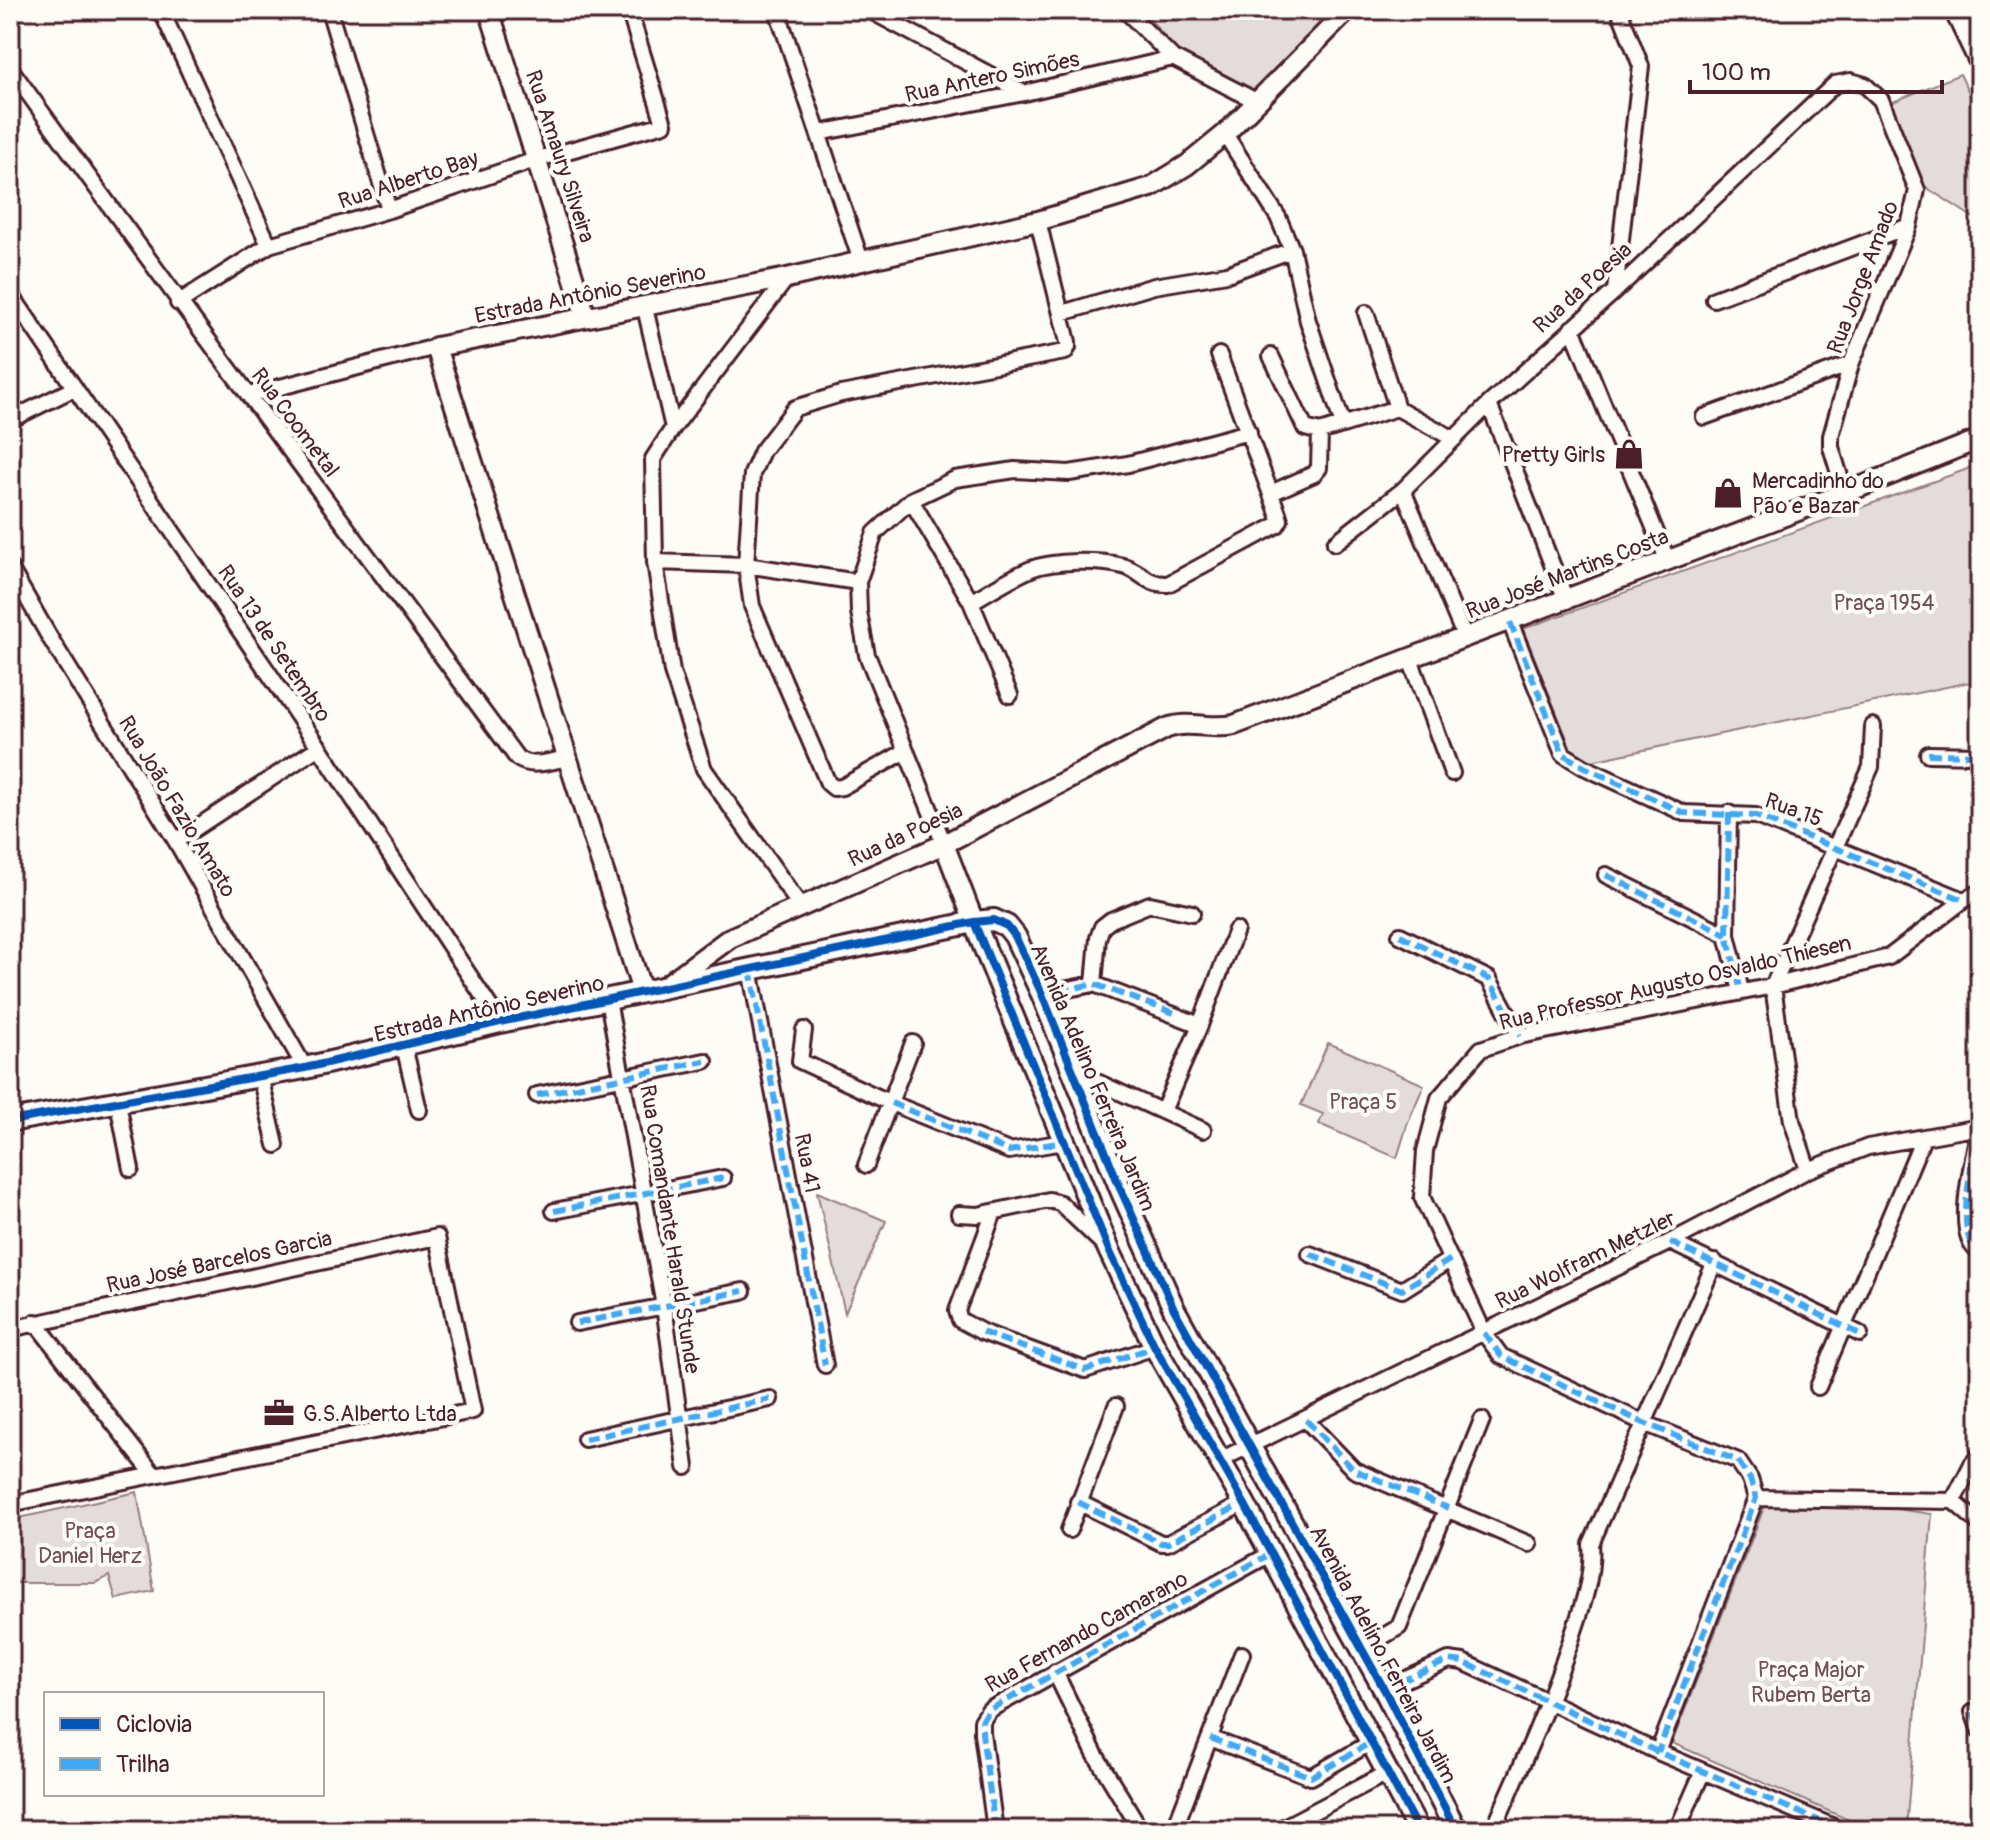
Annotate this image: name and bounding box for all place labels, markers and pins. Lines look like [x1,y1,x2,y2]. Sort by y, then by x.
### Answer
shop icon: Pretty Girls [1612,437,1646,471]
place label: Pretty Girls [1502,441,1605,469]
place label: Mercadinho do Pão e Bazar [1752,467,1884,520]
shop icon: Mercadinho do Pão e Bazar [1711,476,1745,510]
office icon: G.S.Alberto Ltda [262,1396,296,1430]
place label: G.S.Alberto Ltda [303,1400,457,1428]

